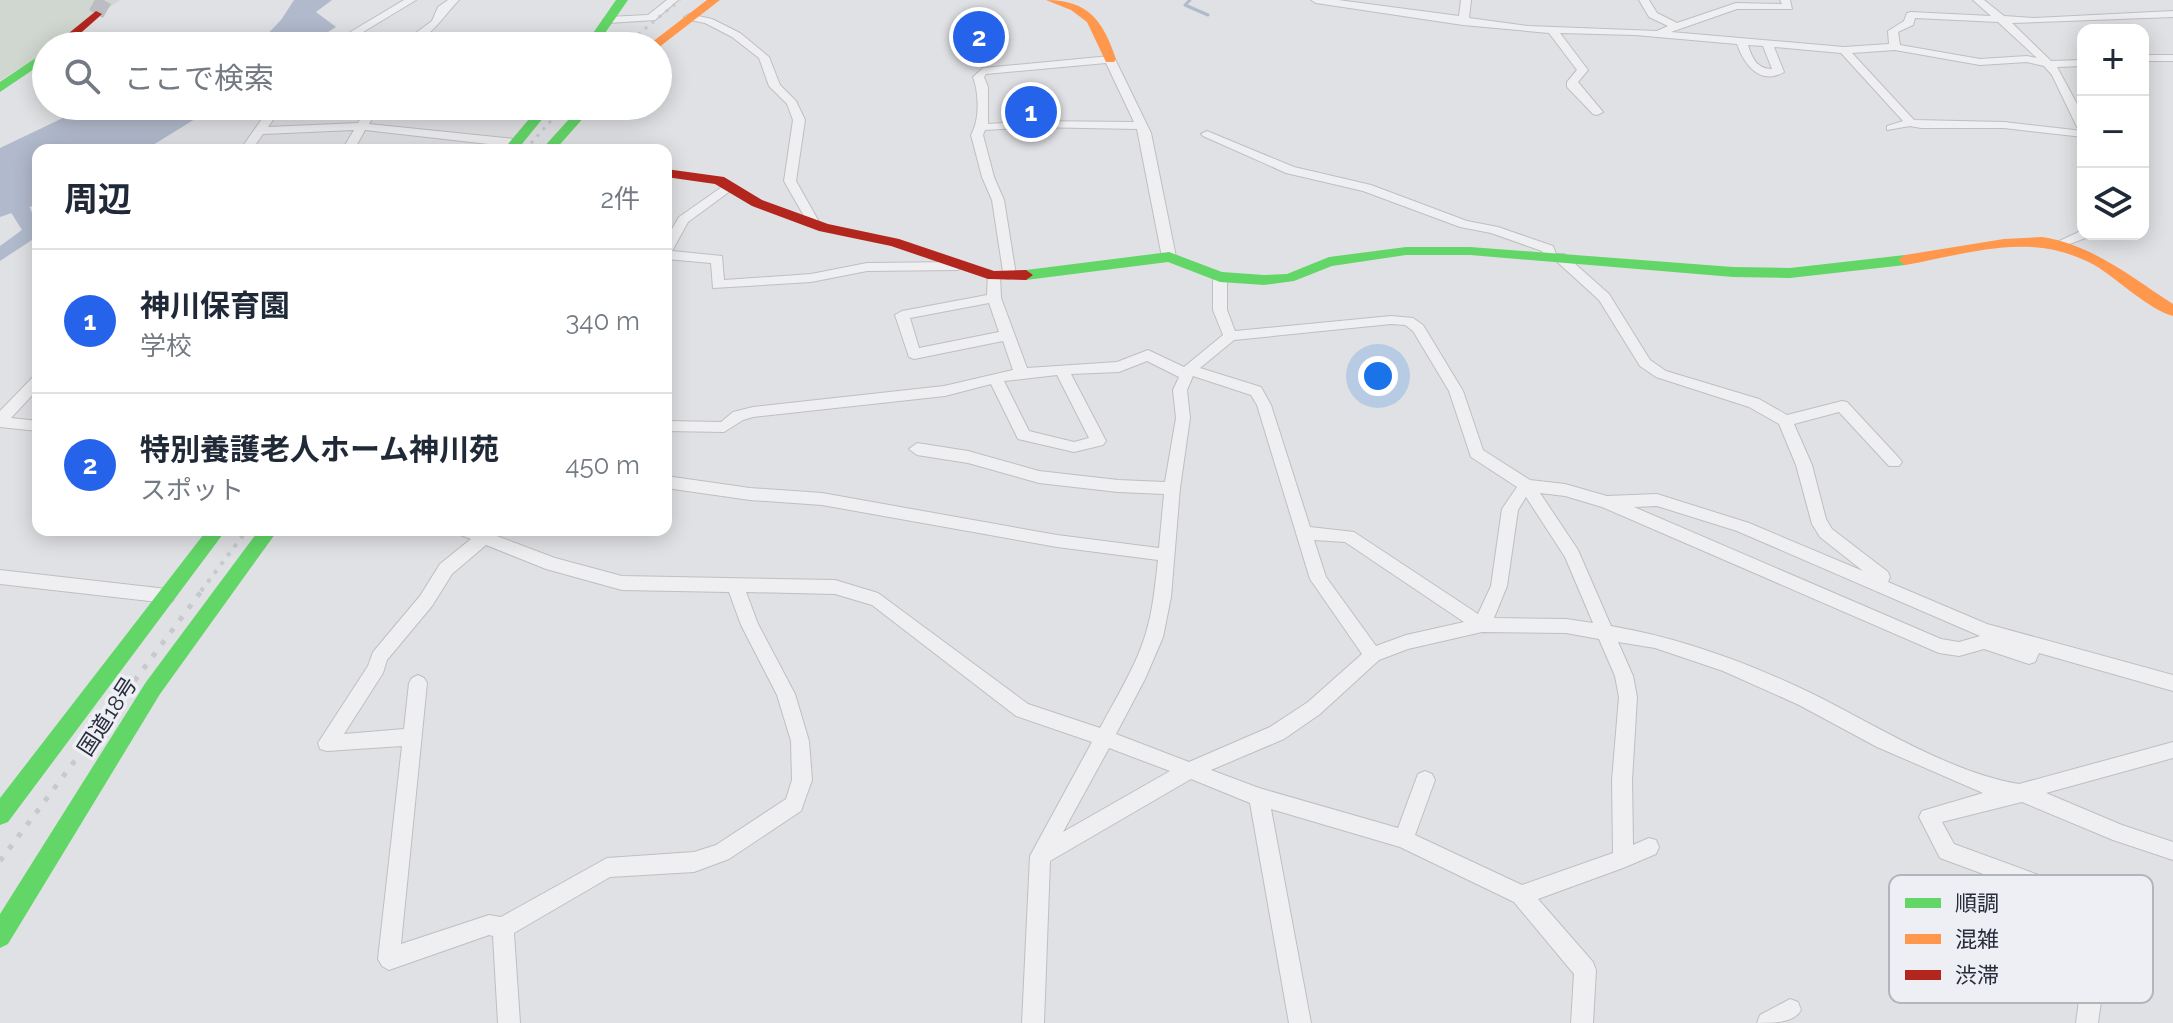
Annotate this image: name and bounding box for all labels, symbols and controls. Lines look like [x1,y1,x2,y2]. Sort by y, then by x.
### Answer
pin: 2 [953,7,1005,67]
map controls [2077,24,2149,240]
button: + [2077,24,2149,96]
search box [32,32,672,120]
icon: search [60,54,104,98]
text: ここで検索 [124,61,274,96]
pin: 1 [1005,82,1057,142]
button: − [2077,96,2149,168]
button: layers [2077,168,2149,240]
text: 周辺 [64,179,132,219]
text: 2件 [600,184,640,214]
text: 神川保育園 [140,288,290,323]
text: 1 [84,306,96,336]
text: 340 m [565,306,640,336]
text: 学校 [140,331,192,361]
your location [1358,356,1398,396]
text: 特別養護老人ホーム神川苑 [140,432,499,467]
text: 2 [83,450,97,480]
text: 450 m [565,450,640,480]
text: スポット [140,475,244,505]
street label: 国道18号 [72,672,142,760]
legend [1889,875,2153,1003]
text: 順調 [1955,890,1999,916]
text: 混雑 [1955,926,1999,952]
text: 渋滞 [1955,962,1999,988]

